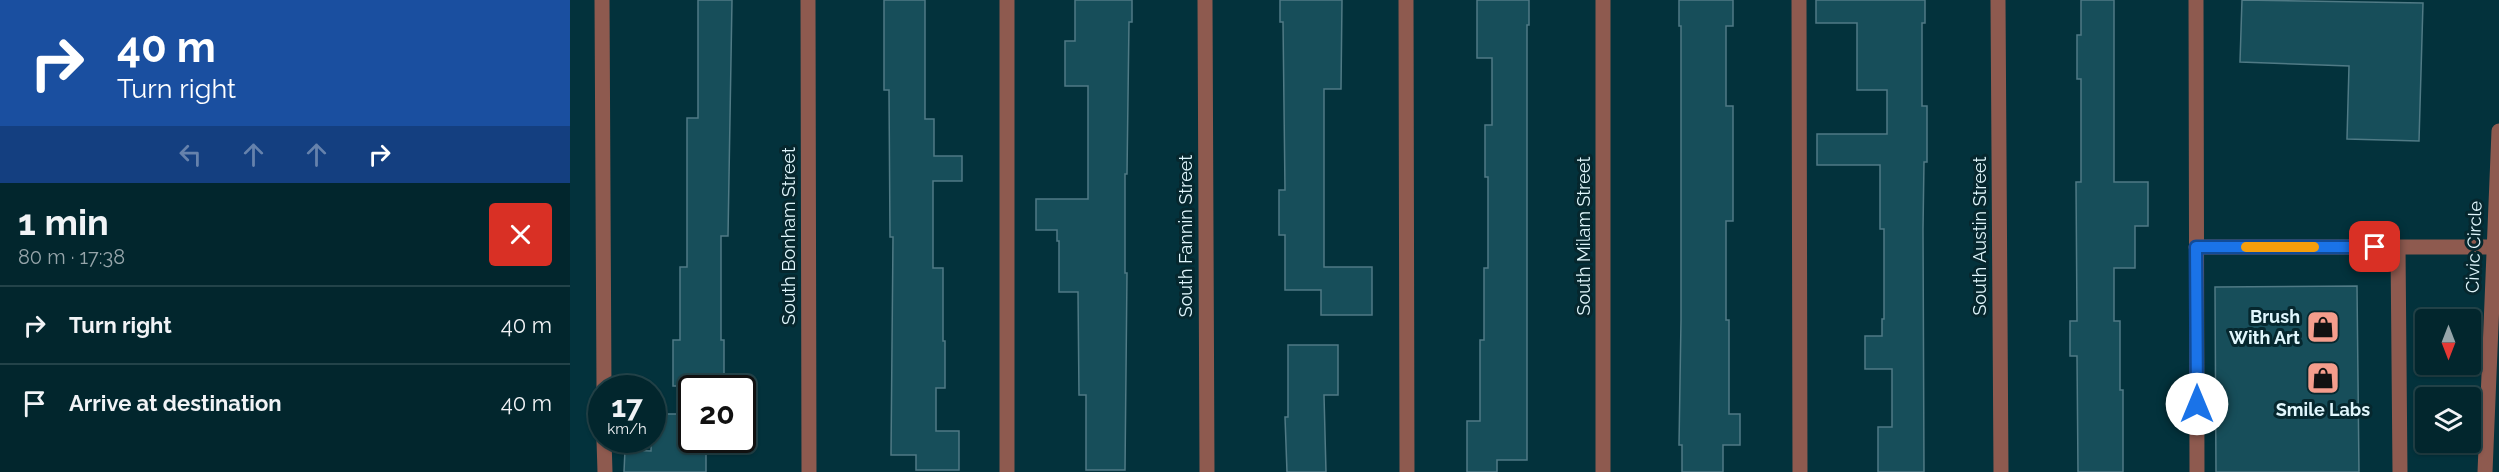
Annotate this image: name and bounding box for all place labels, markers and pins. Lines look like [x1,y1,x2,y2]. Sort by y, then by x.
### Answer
pin [2349,221,2400,272]
place label: Brush With Art [2229,306,2300,348]
shop icon: Brush With Art [2305,309,2341,345]
shop icon: Smile Labs [2305,360,2341,396]
place label: Smile Labs [2276,399,2370,420]

